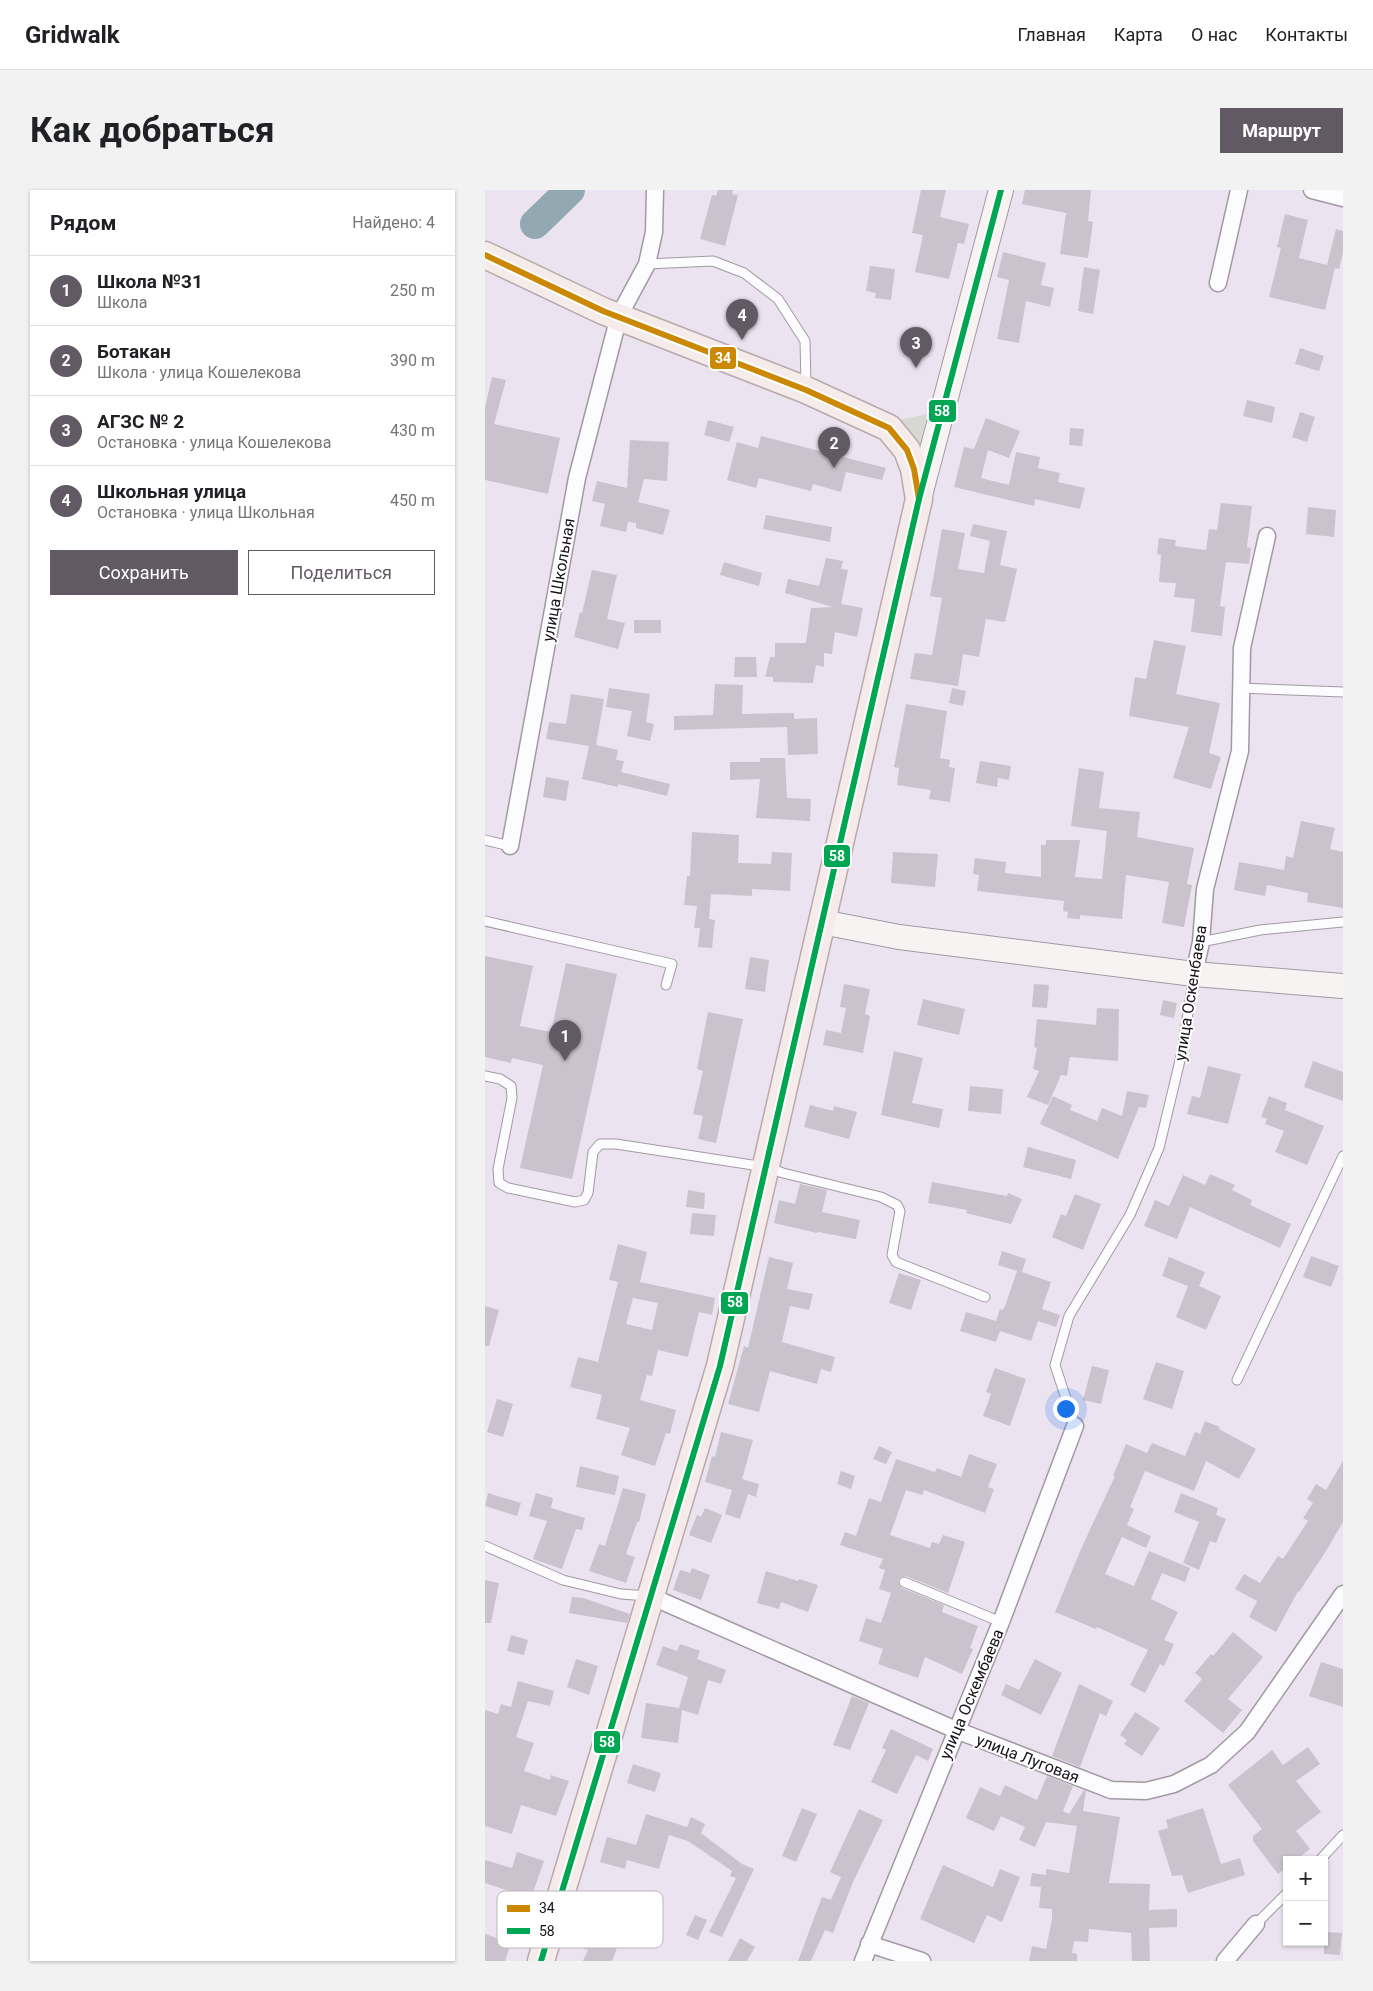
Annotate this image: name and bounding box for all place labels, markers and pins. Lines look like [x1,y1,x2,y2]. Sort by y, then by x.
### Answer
pin: 4 [726,299,758,340]
pin: 3 [900,327,932,368]
pin: 2 [818,427,850,468]
pin: 1 [549,1020,581,1061]

